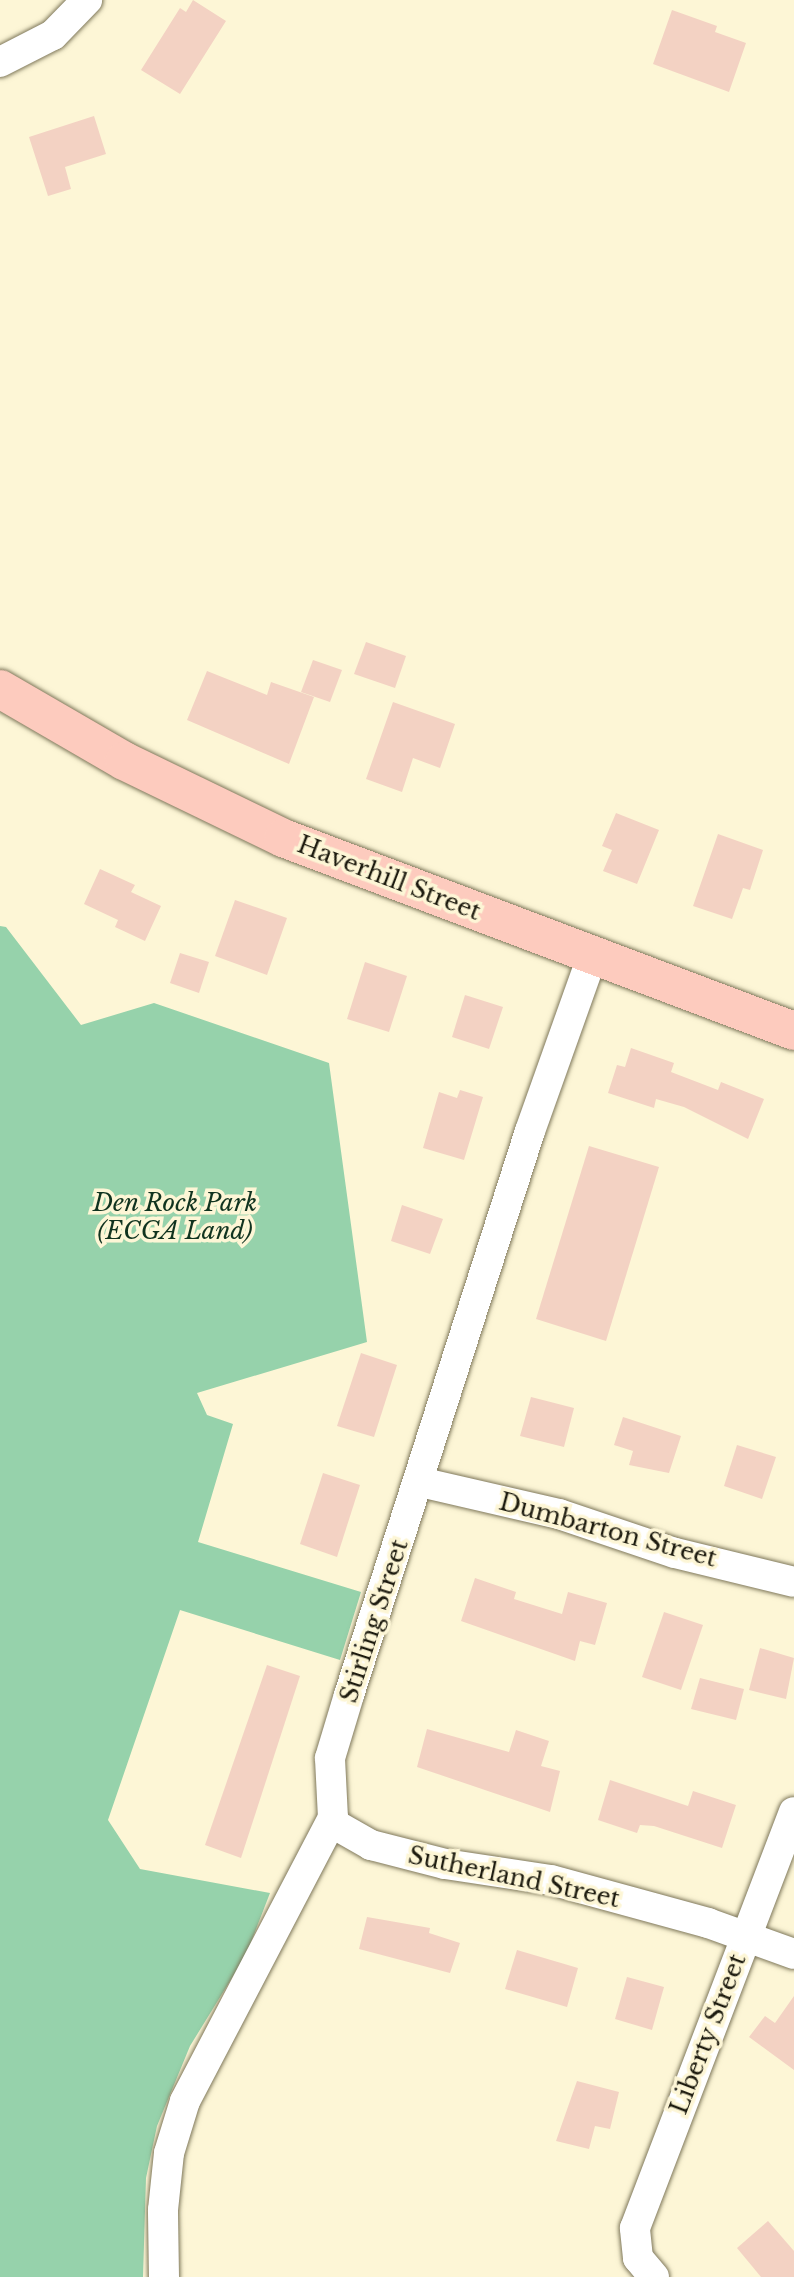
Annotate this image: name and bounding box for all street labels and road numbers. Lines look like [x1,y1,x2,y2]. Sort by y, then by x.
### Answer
street label: Haverhill Street [293,830,485,926]
street label: Dumbarton Street [496,1487,720,1573]
street label: Stirling Street [334,1536,414,1706]
street label: Sutherland Street [406,1841,622,1913]
street label: Liberty Street [664,1949,752,2119]

